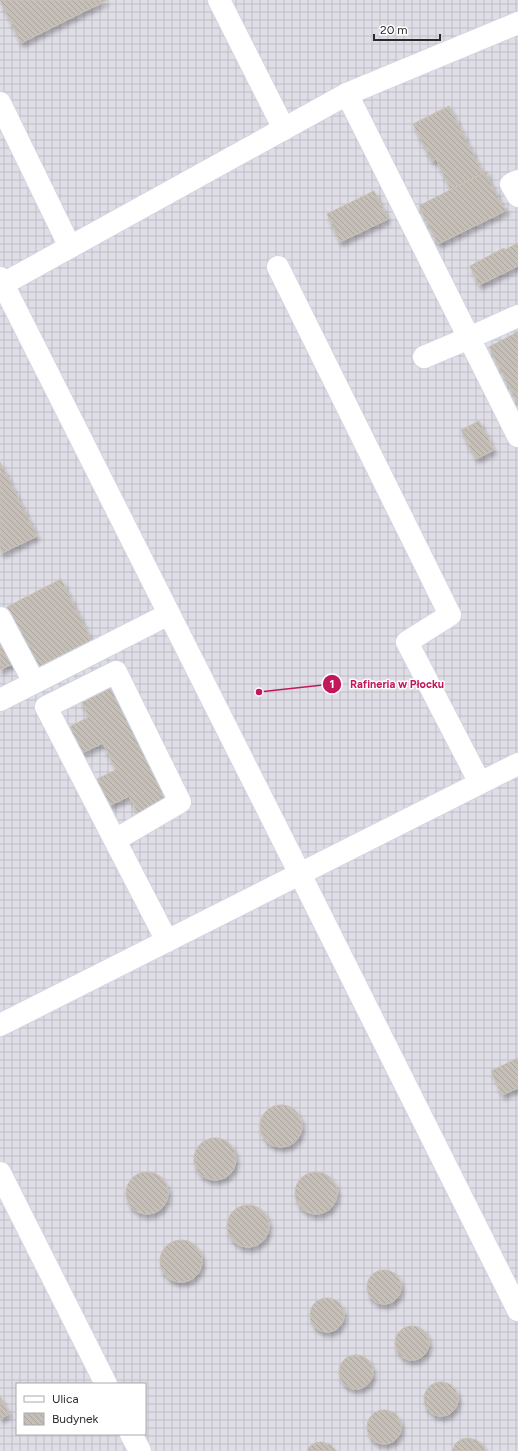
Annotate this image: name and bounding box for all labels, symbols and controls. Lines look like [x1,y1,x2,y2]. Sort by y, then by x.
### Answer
scale bar [374,16,440,42]
text: 20 m [380,23,408,37]
callout: Rafineria w Płocku [322,673,452,696]
text: 1 [329,677,335,691]
text: Rafineria w Płocku [350,678,444,691]
legend [16,1383,146,1435]
text: Ulica [52,1392,79,1406]
text: Budynek [52,1412,99,1426]

